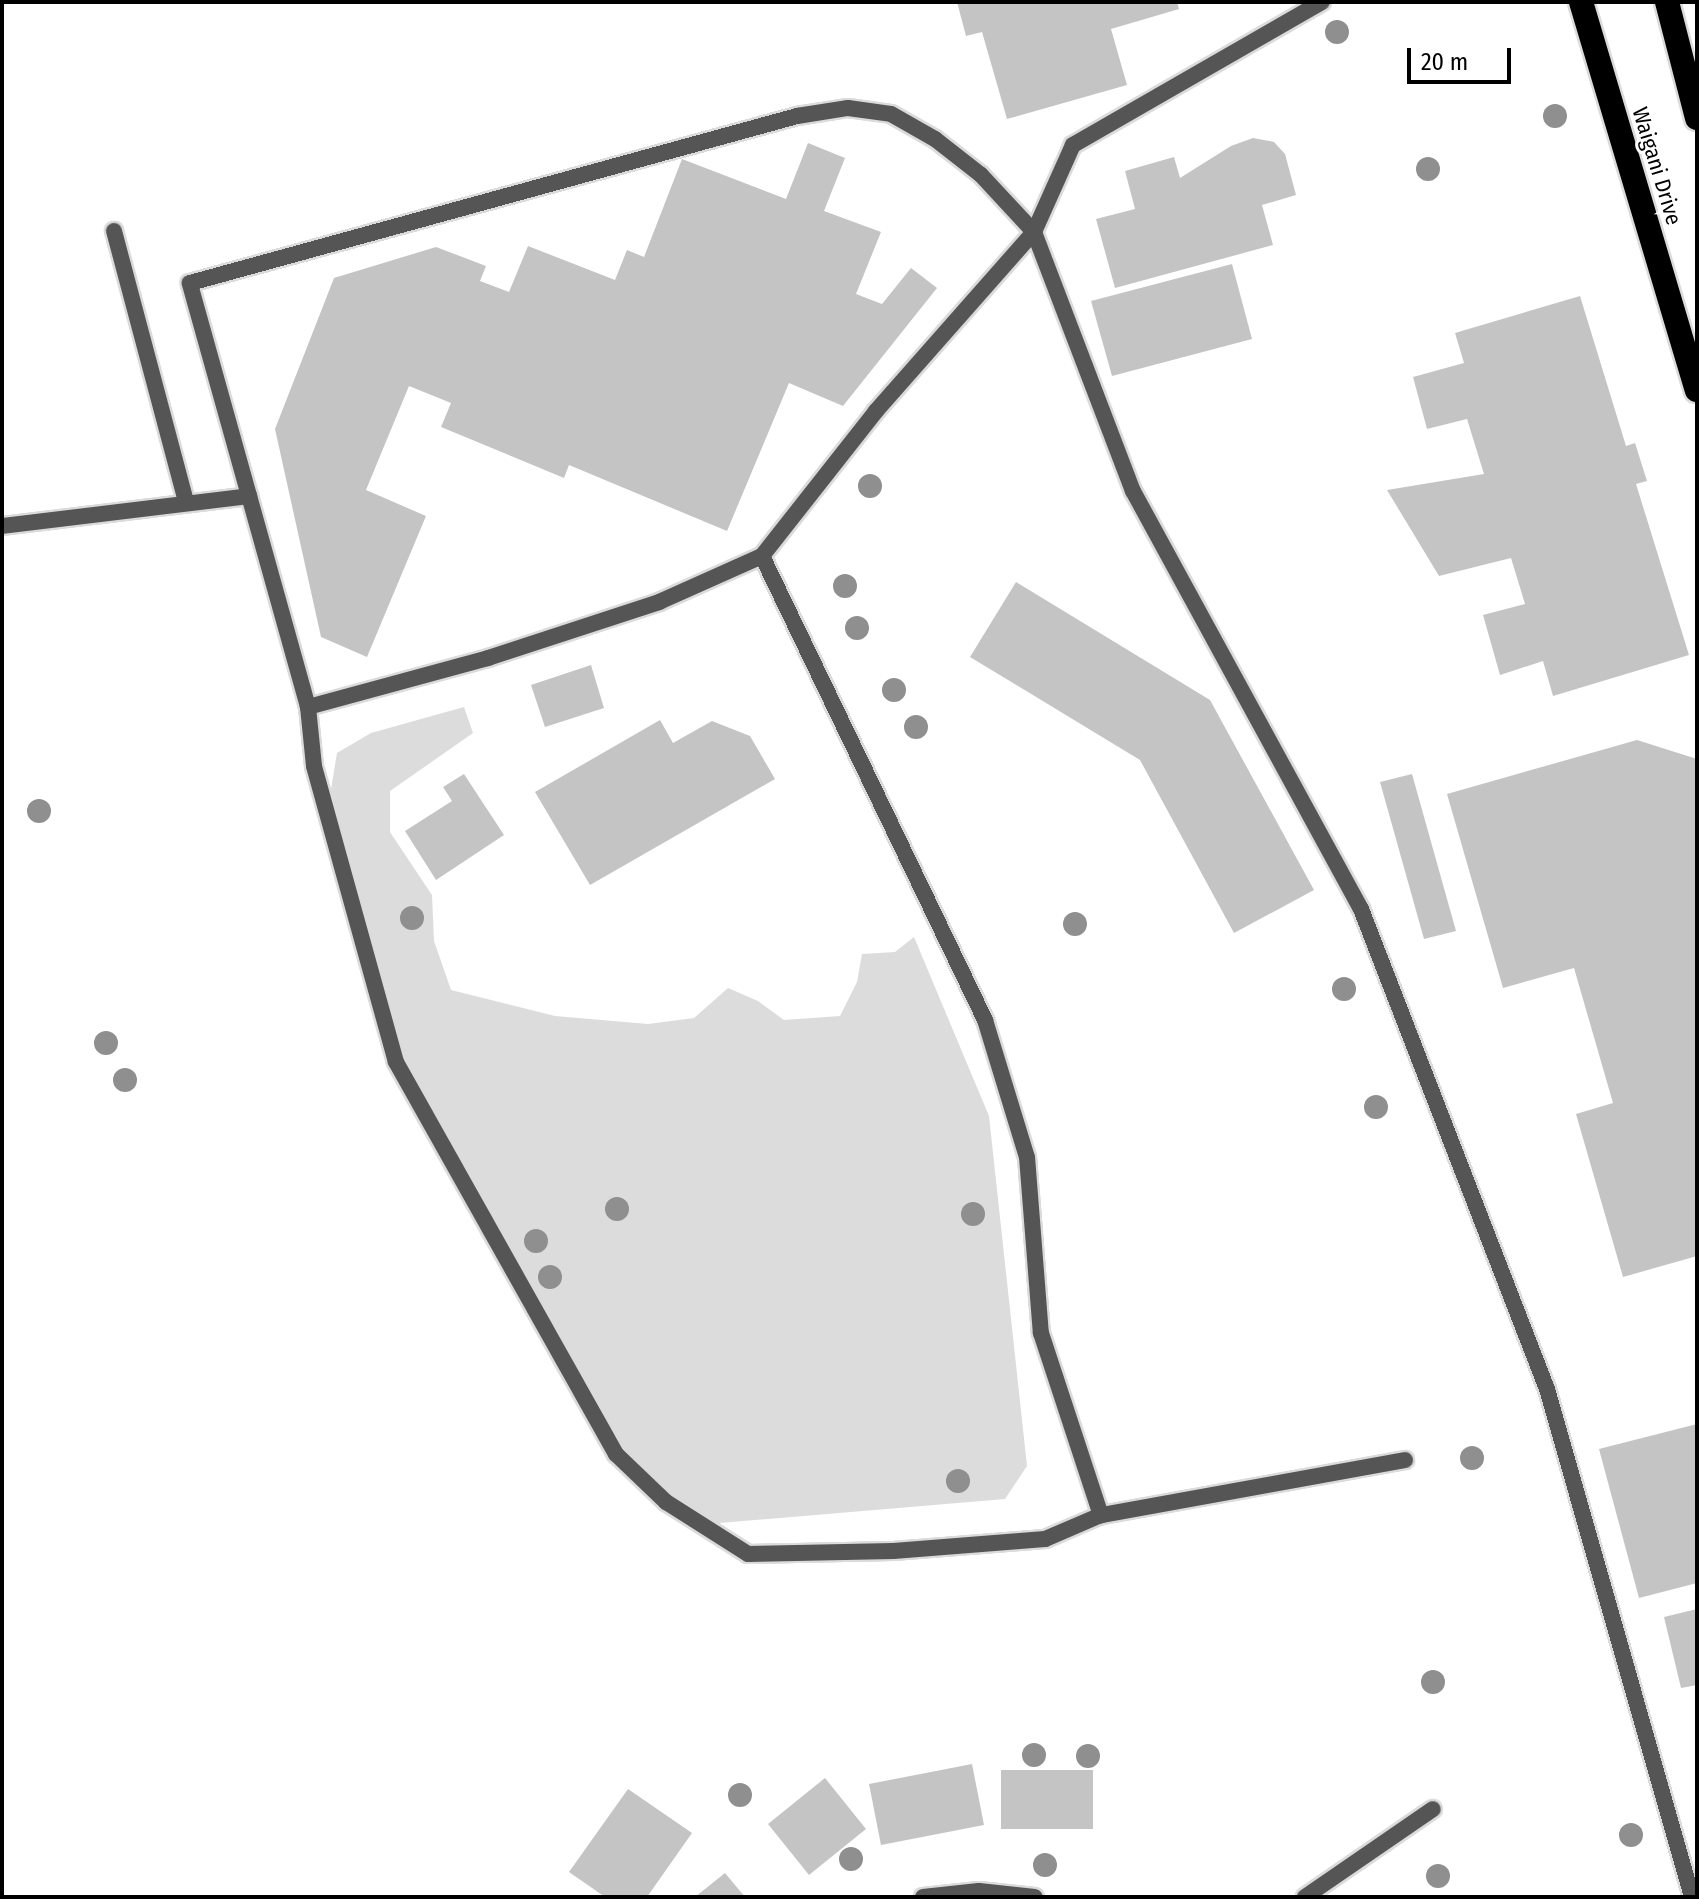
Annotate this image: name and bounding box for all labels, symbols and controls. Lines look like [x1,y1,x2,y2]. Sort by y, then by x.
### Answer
scale bar [1411,32,1515,82]
text: 20 m [1421,48,1468,76]
street label: Waigani Drive [1627,104,1687,228]

